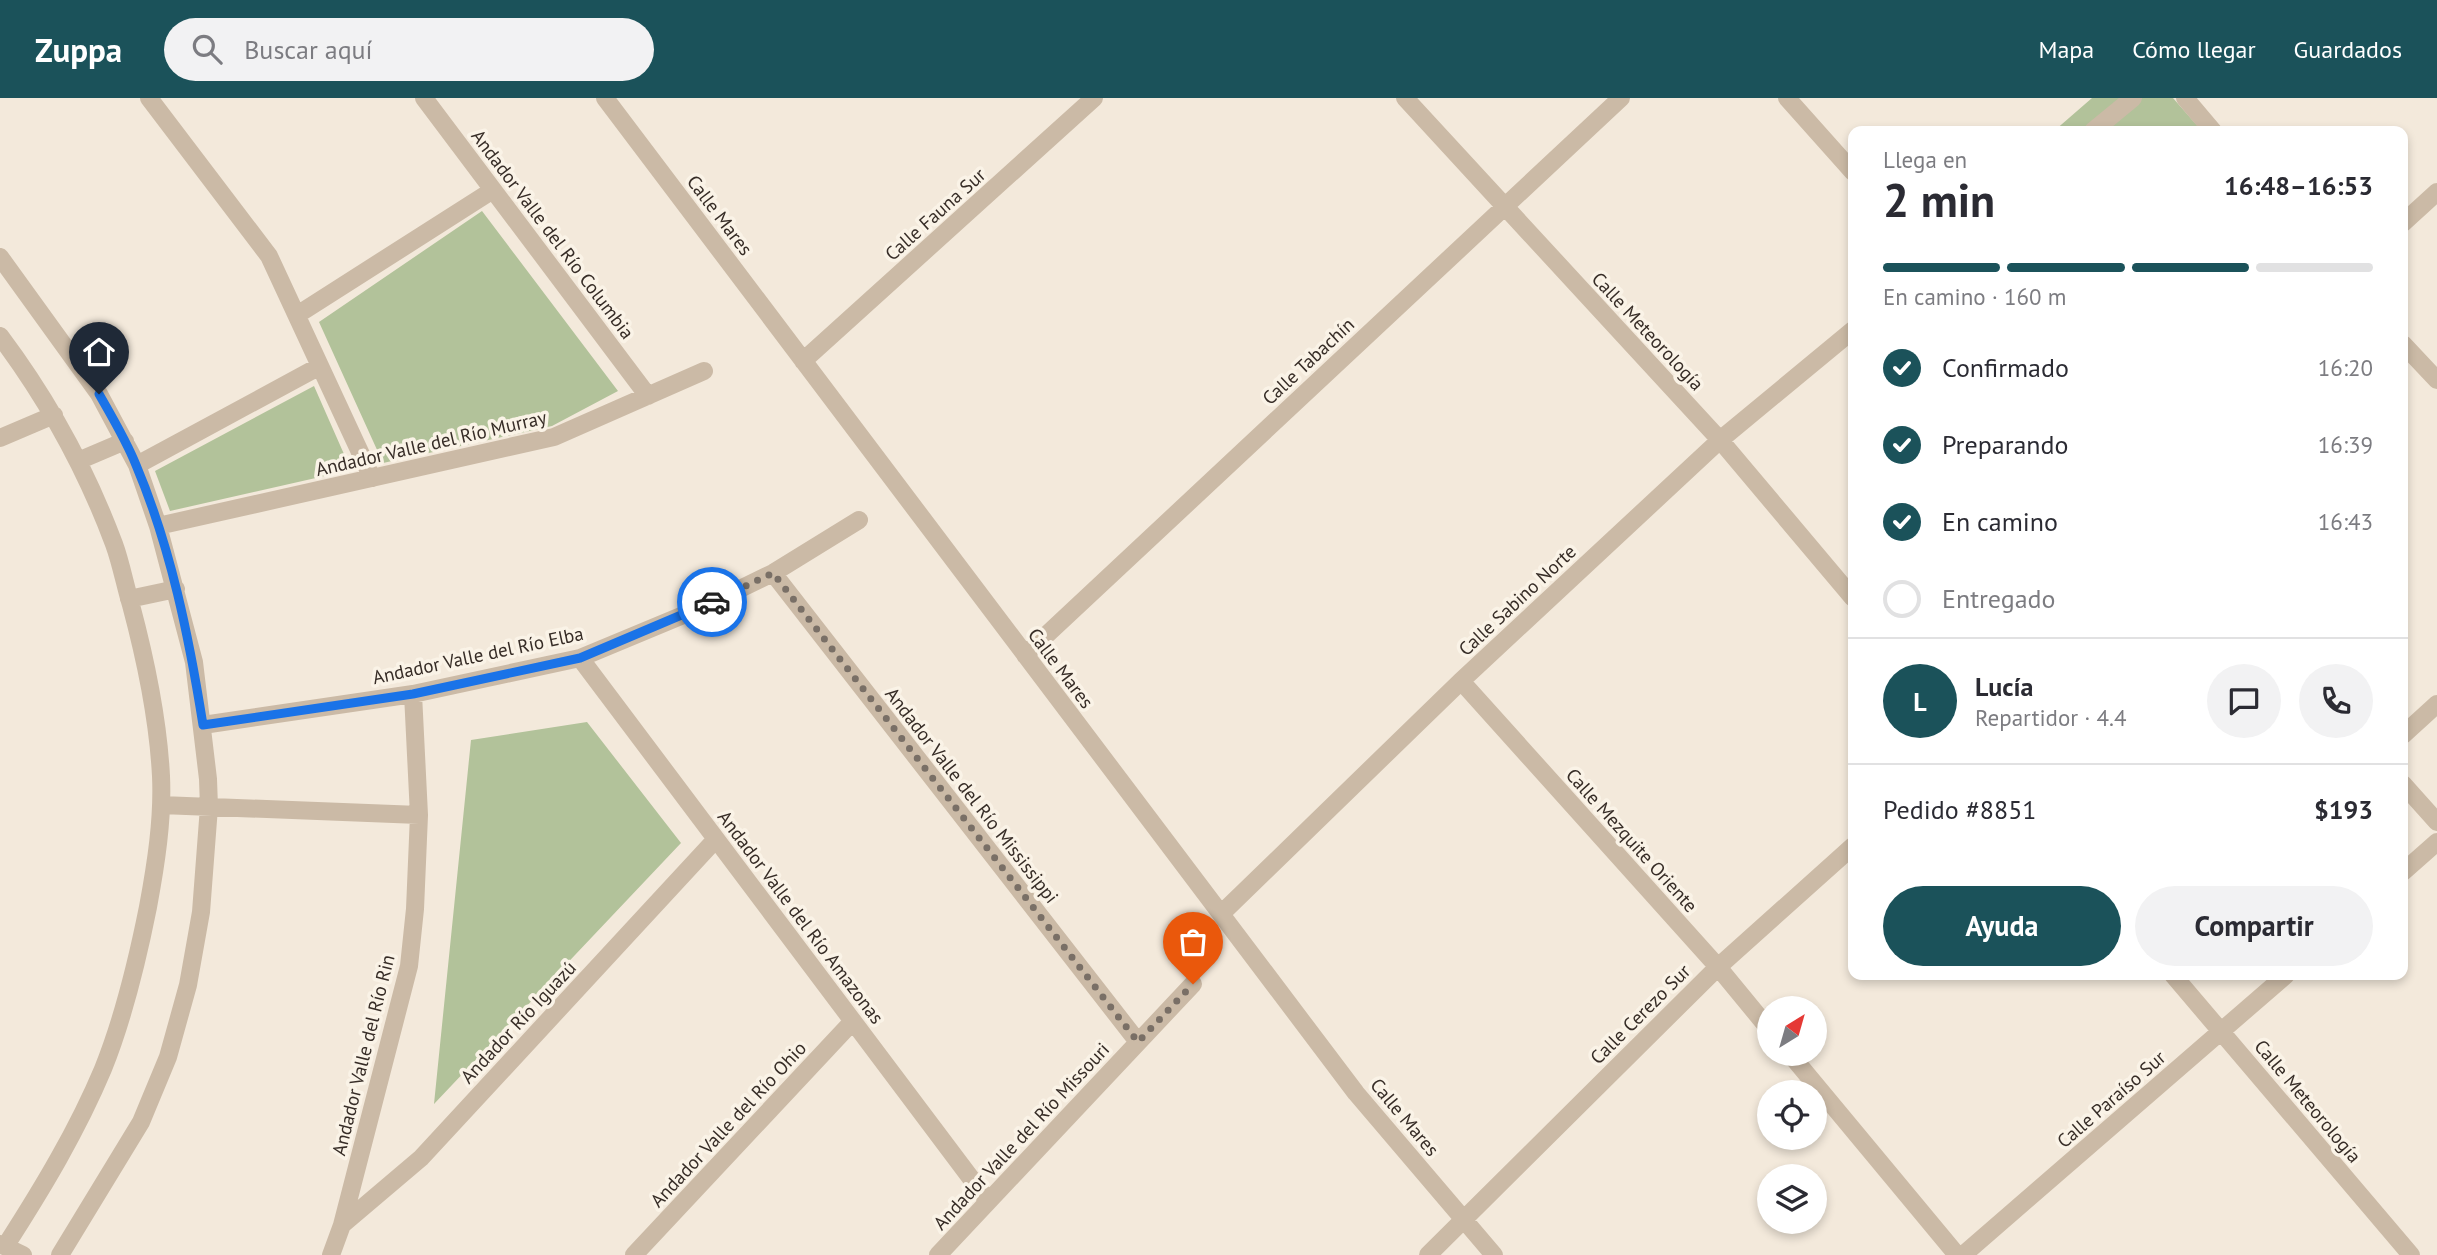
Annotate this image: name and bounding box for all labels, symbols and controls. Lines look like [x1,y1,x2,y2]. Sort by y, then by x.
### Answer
search box [164,18,654,81]
text: Zuppa [35,28,122,71]
icon: search [188,30,226,68]
text: Buscar aquí [244,33,373,66]
text: Mapa [2038,34,2094,65]
text: Cómo llegar [2132,34,2256,65]
text: Guardados [2294,34,2402,65]
street label: Andador Valle del Río Columbia [466,125,640,343]
text: Llega en [1883,145,1967,174]
street label: Calle Fauna Sur [880,162,991,265]
text: 16:48–16:53 [2224,169,2373,202]
street label: Calle Mares [682,170,758,260]
text: 2 min [1883,170,1995,230]
street label: Calle Meteorología [1587,267,1709,395]
text: En camino · 160 m [1883,282,2066,311]
street label: Calle Tabachín [1257,312,1359,410]
pin [69,322,129,394]
icon: home [80,333,118,371]
icon: check [1883,349,1921,387]
text: Confirmado [1942,351,2069,384]
text: 16:20 [2318,353,2373,382]
street label: Andador Valle del Río Murray [313,405,549,481]
icon: check [1883,426,1921,464]
text: Preparando [1942,428,2069,461]
text: 16:39 [2318,430,2373,459]
icon: check [1883,503,1921,541]
text: En camino [1942,505,2058,538]
text: 16:43 [2318,507,2373,536]
street label: Calle Sabino Norte [1453,539,1581,661]
courier [677,567,747,637]
text: Entregado [1942,582,2056,615]
icon: car [693,583,731,621]
street label: Andador Valle del Río Elba [370,621,586,689]
street label: Calle Mares [1023,623,1099,713]
button: chat [2207,664,2281,738]
button: phone [2299,664,2373,738]
text: Lucía [1975,670,2034,703]
street label: Andador Valle del Río Mississippi [880,682,1064,908]
text: L [1913,685,1927,718]
text: Repartidor · 4.4 [1975,703,2127,732]
street label: Calle Mezquite Oriente [1561,763,1703,917]
text: Pedido #8851 [1883,793,2036,826]
text: $193 [2314,793,2373,826]
street label: Andador Valle del Río Amazonas [713,806,889,1028]
button: Ayuda [1883,886,2121,966]
button: Compartir [2135,886,2373,966]
pin [1163,912,1223,984]
icon: bag [1174,923,1212,961]
street label: Andador Valle del Río Rin [326,952,400,1158]
street label: Andador Río Iguazú [455,956,581,1088]
street label: Calle Cerezo Sur [1585,959,1695,1069]
north arrow [1757,996,1827,1066]
map controls [1757,996,1827,1234]
street label: Calle Meteorología [2249,1035,2367,1167]
street label: Andador Valle del Río Ohio [645,1036,811,1212]
street label: Andador Valle del Río Missouri [928,1037,1114,1235]
street label: Calle Paraíso Sur [2052,1045,2171,1153]
street label: Calle Mares [1365,1073,1445,1161]
button: locate [1757,1080,1827,1150]
button: layers [1757,1164,1827,1234]

